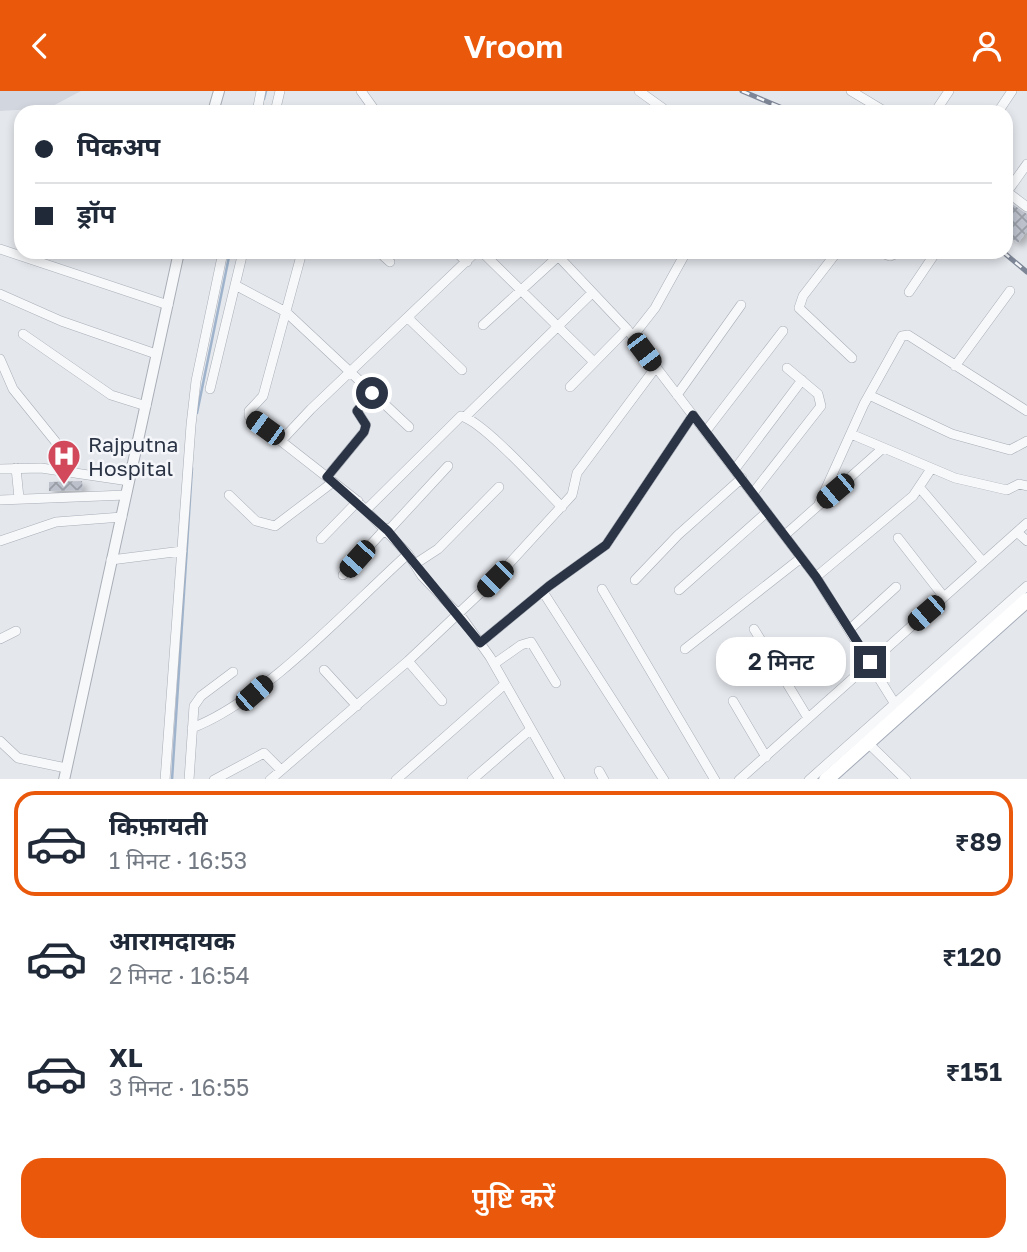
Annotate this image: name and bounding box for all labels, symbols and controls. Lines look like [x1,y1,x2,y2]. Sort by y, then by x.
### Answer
icon: back [21,27,59,65]
text: Vroom [464,27,563,65]
icon: person [968,27,1006,65]
text: पिकअप [77,131,160,162]
text: ड्रॉप [77,198,115,229]
car [623,329,666,375]
route start [356,377,388,409]
car [242,407,289,449]
place label: Rajputna Hospital [88,431,178,481]
hospital icon: Rajputna Hospital [45,437,83,486]
car [813,469,858,513]
car [336,536,379,582]
car [473,557,518,601]
car [904,591,949,635]
callout: 2 मिनट [716,637,846,687]
route end [854,646,886,678]
text: 2 मिनट [748,647,814,675]
car [232,671,277,715]
text: किफ़ायती [109,810,208,841]
icon: car [25,812,88,875]
text: ₹89 [955,826,1002,857]
text: 1 मिनट · 16:53 [109,846,247,874]
text: आरामदायक [109,925,235,956]
icon: car [25,927,88,990]
text: ₹120 [942,941,1002,972]
text: 2 मिनट · 16:54 [109,961,250,989]
icon: car [25,1042,88,1105]
text: XL [109,1042,143,1073]
text: ₹151 [946,1056,1002,1087]
text: 3 मिनट · 16:55 [109,1073,249,1101]
button: पुष्टि करें [21,1158,1006,1238]

